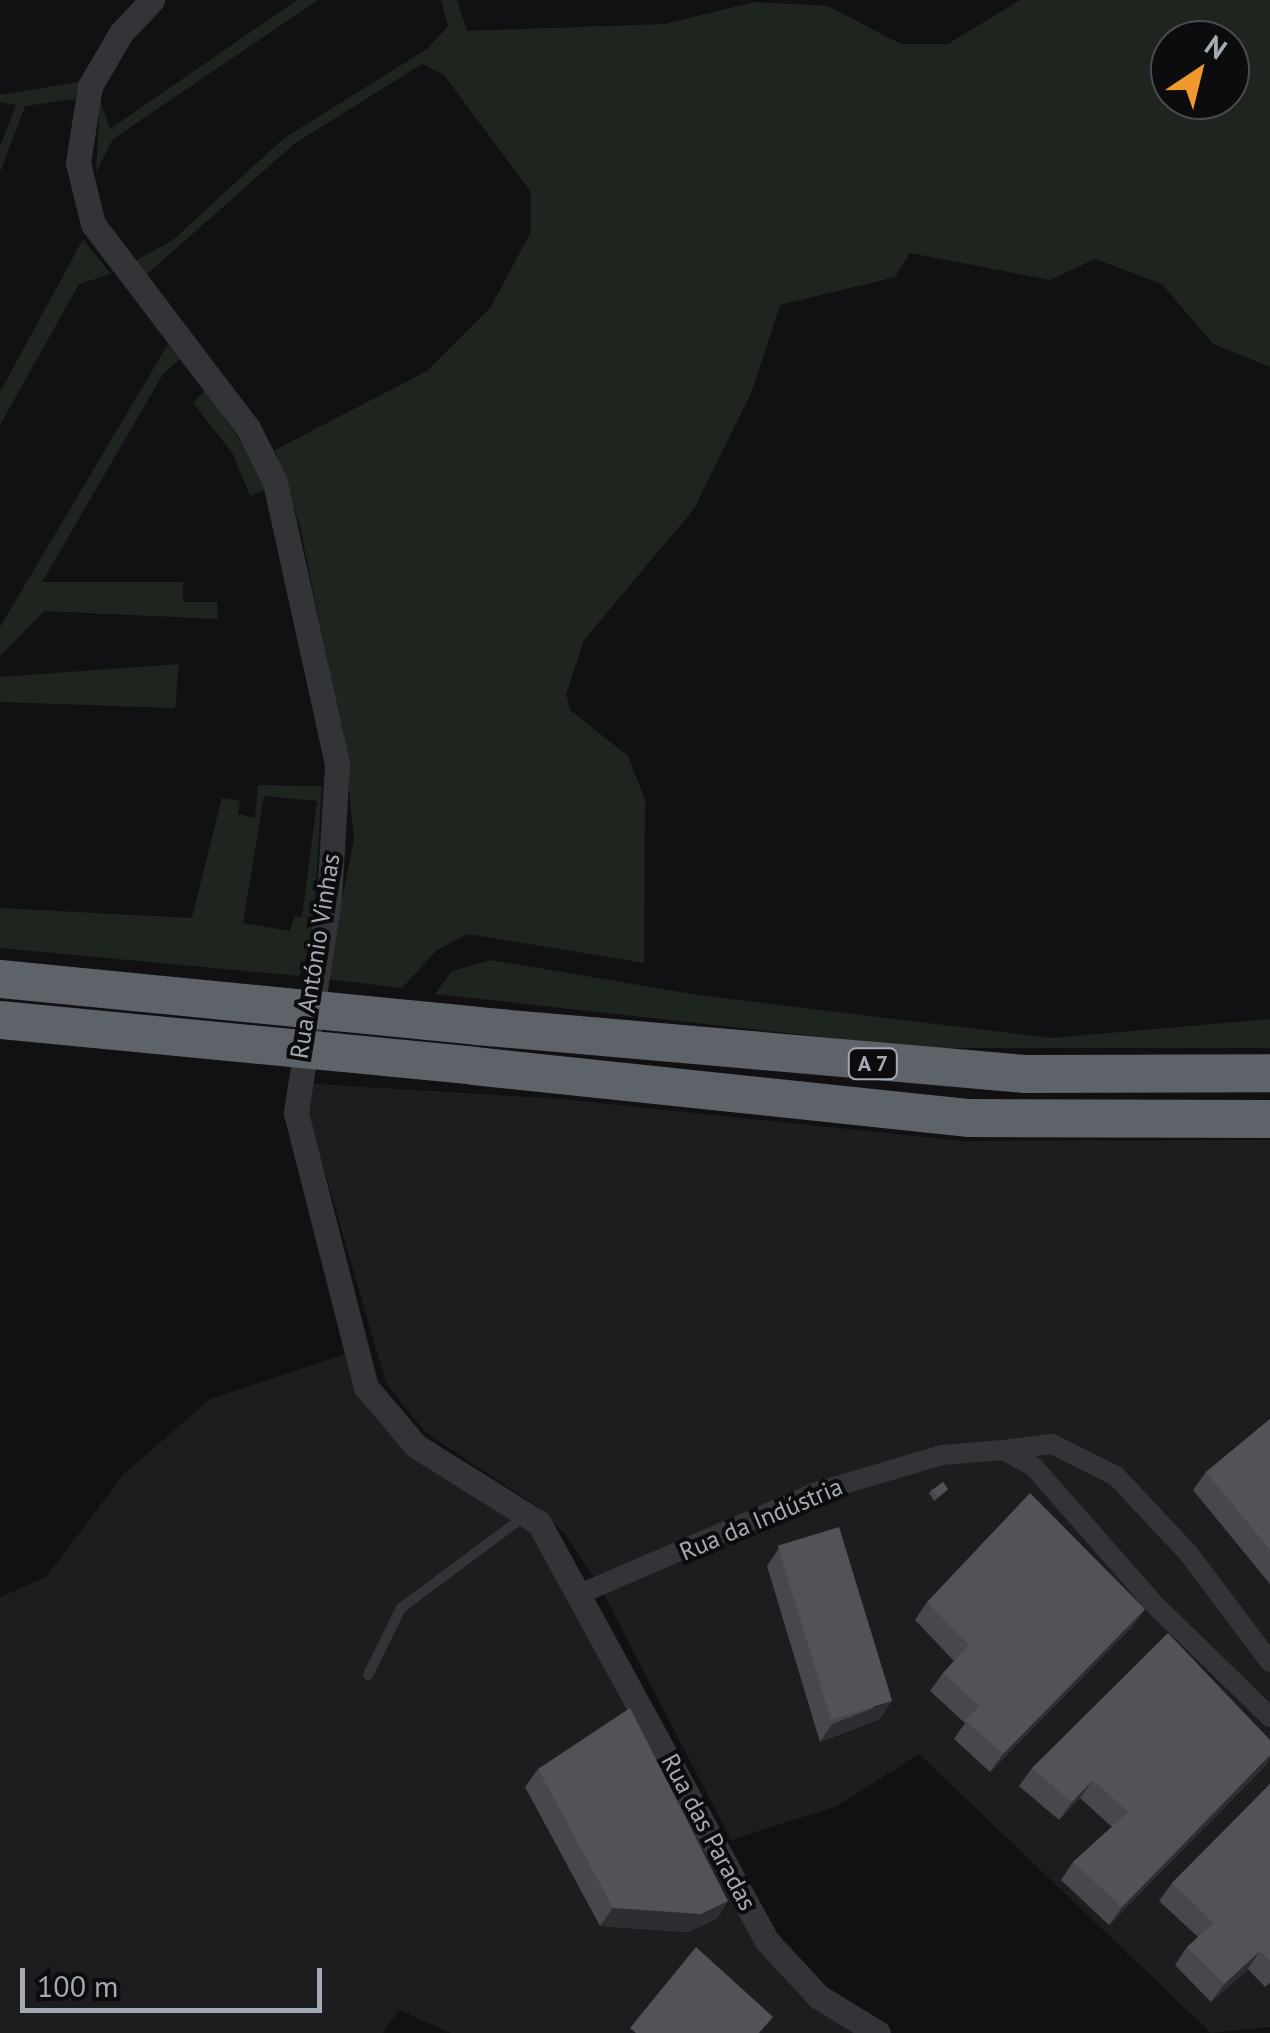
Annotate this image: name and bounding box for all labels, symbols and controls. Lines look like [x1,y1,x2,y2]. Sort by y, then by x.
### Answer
north arrow [1150,20,1250,120]
text: N [1198,26,1234,67]
street label: Rua António Vinhas [284,851,346,1061]
road number: A 7 [846,1047,900,1081]
street label: Rua da Indústria [675,1471,847,1567]
street label: Rua das Paradas [655,1749,763,1915]
scale bar [25,1948,328,2010]
text: 100 m [37,1966,118,2005]

